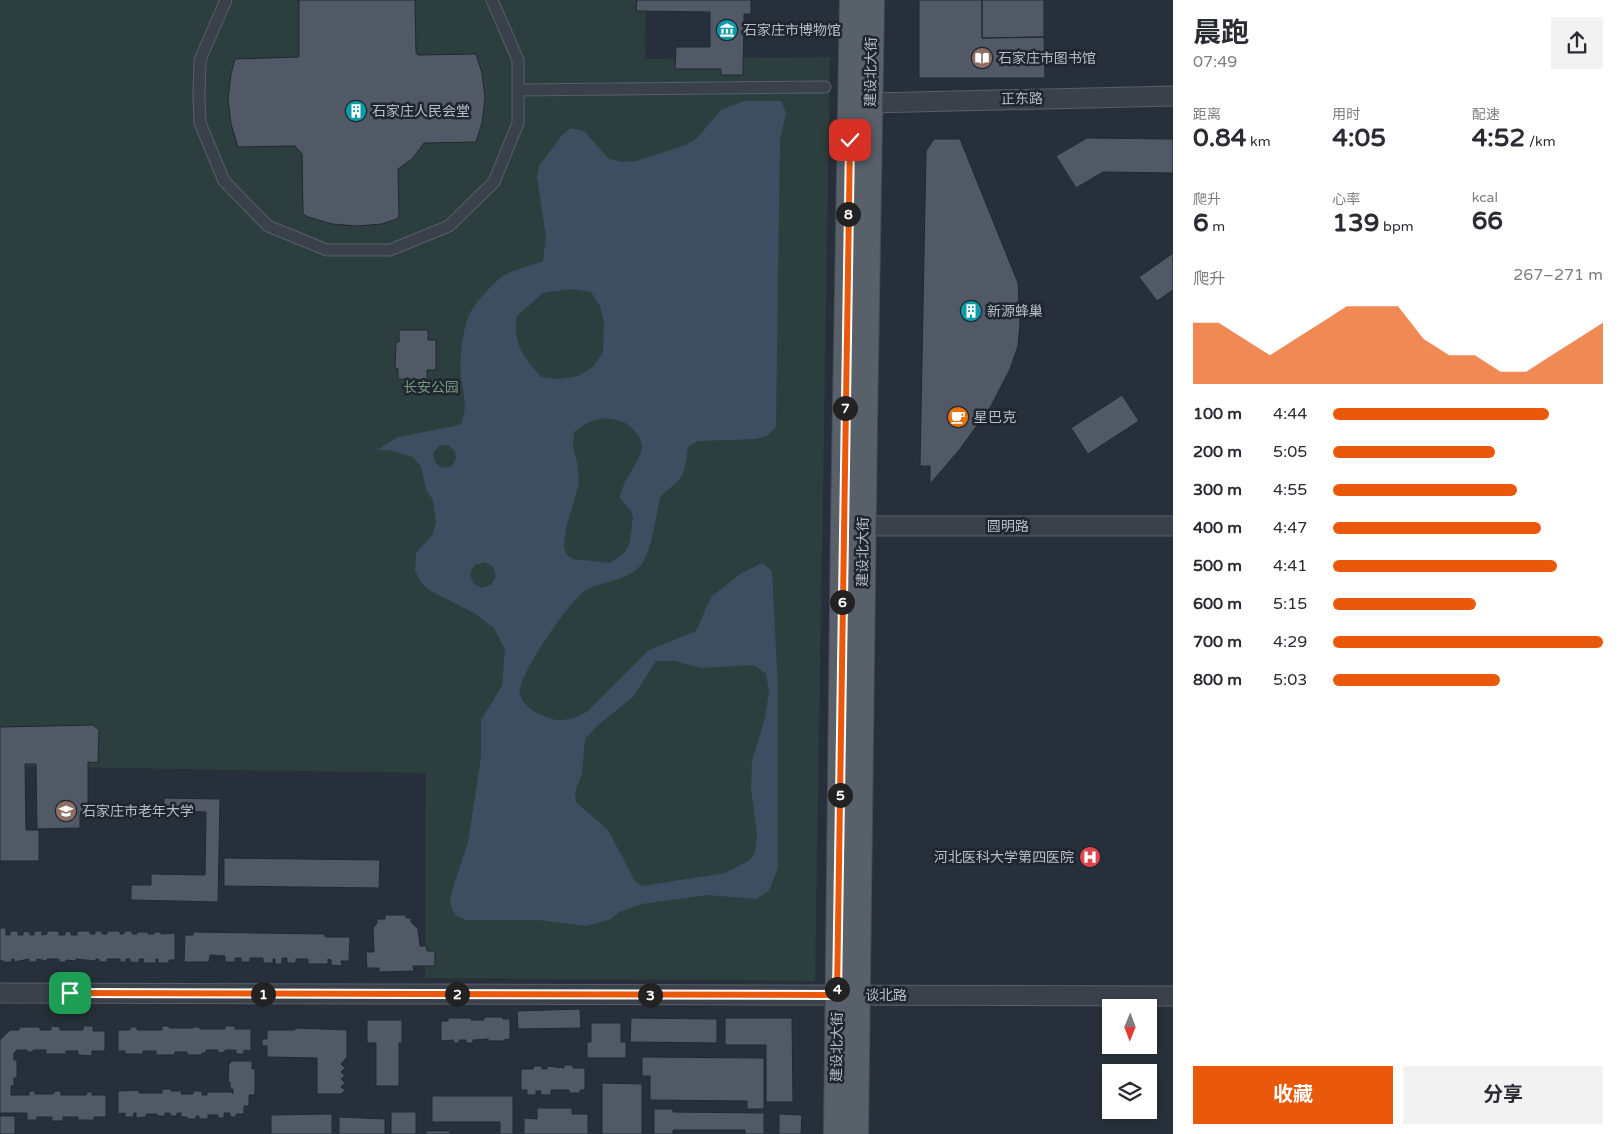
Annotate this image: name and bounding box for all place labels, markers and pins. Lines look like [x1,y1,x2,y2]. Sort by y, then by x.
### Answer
museum icon: 石家庄市博物馆 [715,18,739,42]
place label: 石家庄市博物馆 [743,22,841,39]
library icon: 石家庄市图书馆 [970,46,994,70]
place label: 石家庄市图书馆 [998,50,1096,67]
building icon: 石家庄人民会堂 [344,99,368,123]
place label: 石家庄人民会堂 [372,103,470,120]
pin [829,119,871,161]
pin: 8 [836,202,860,226]
building icon: 新源蜂巢 [959,299,983,323]
place label: 新源蜂巢 [987,303,1043,320]
pin: 7 [832,396,858,420]
cafe icon: 星巴克 [946,405,970,429]
place label: 星巴克 [974,409,1016,426]
pin: 6 [830,590,854,614]
pin: 5 [828,782,852,808]
school or university icon: 石家庄市老年大学 [54,799,78,823]
place label: 石家庄市老年大学 [82,803,194,820]
hospital icon: 河北医科大学第四医院 [1078,845,1102,869]
place label: 河北医科大学第四医院 [934,849,1074,866]
pin [49,972,91,1014]
pin: 4 [824,976,850,1002]
pin: 1 [250,982,276,1006]
pin: 2 [444,982,470,1006]
pin: 3 [638,982,662,1008]

